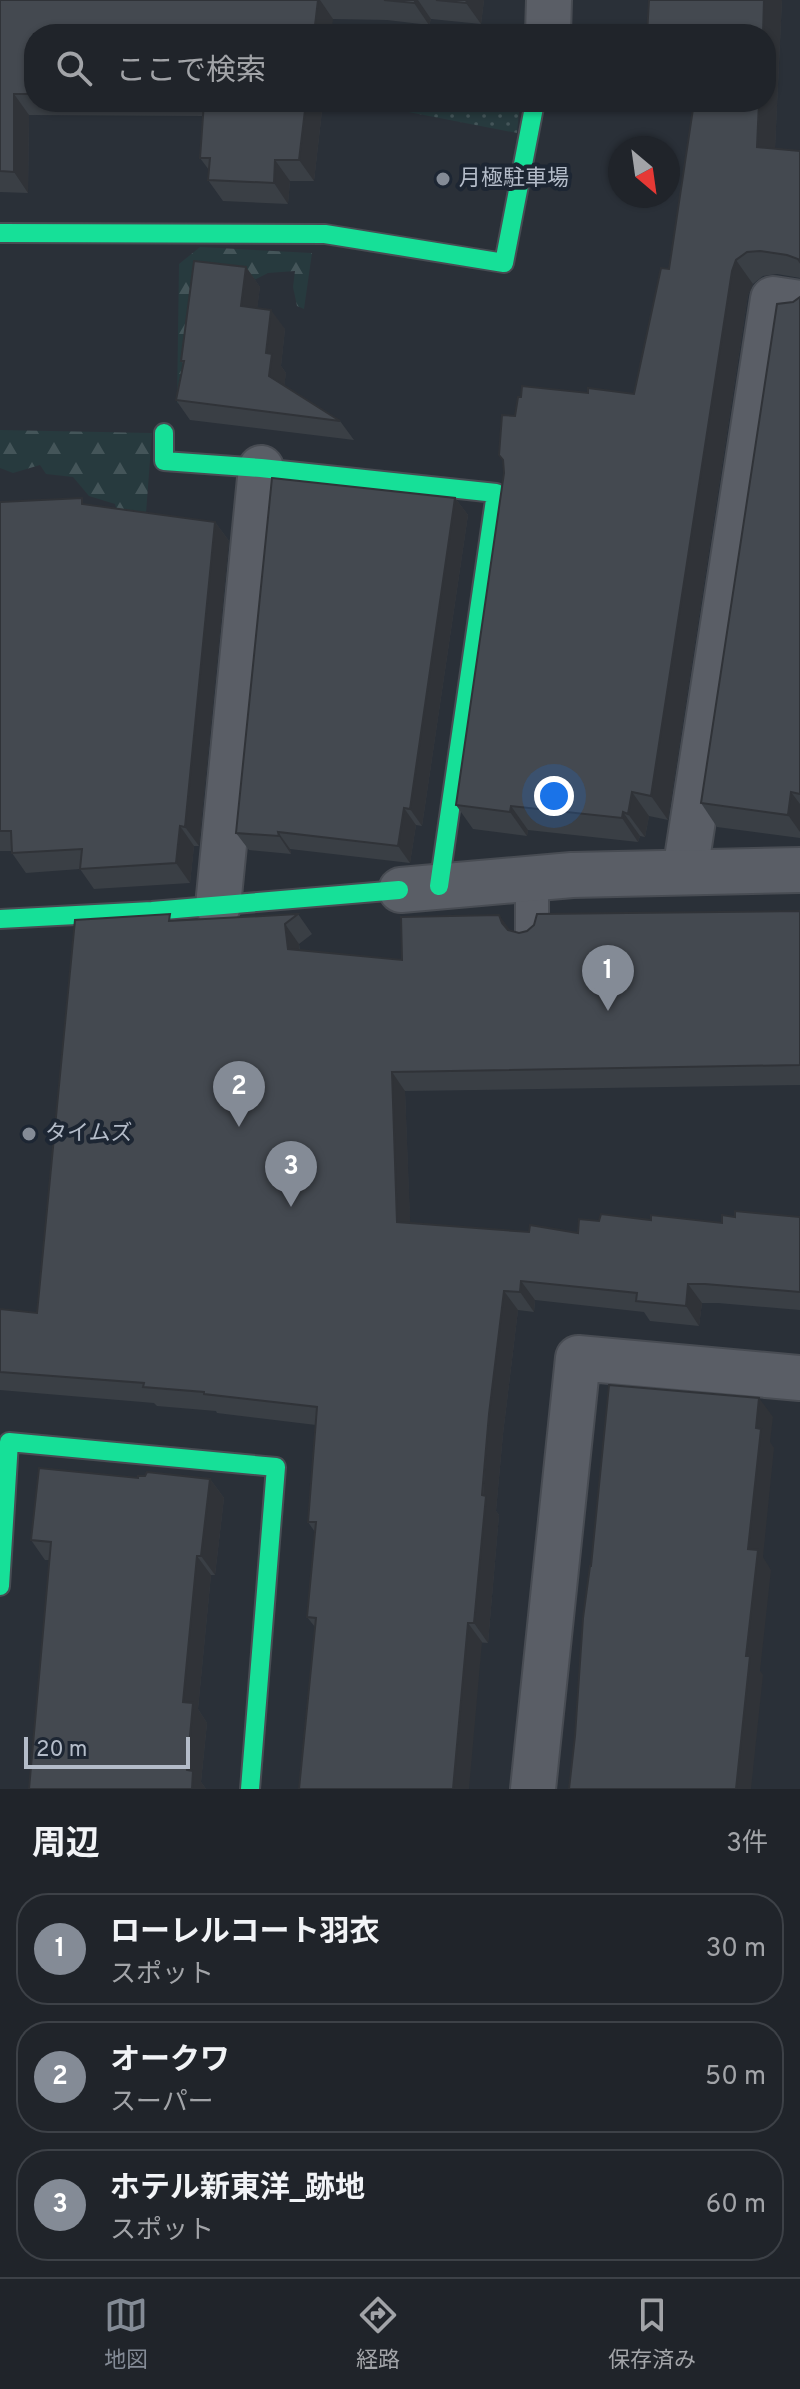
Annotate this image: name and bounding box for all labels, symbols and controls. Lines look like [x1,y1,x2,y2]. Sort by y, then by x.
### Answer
search box [24,24,776,112]
icon: search [52,46,96,90]
text: ここで検索 [116,54,266,91]
north arrow [608,136,680,208]
place label: 月極駐車場 [459,166,569,193]
marker: 月極駐車場 [434,170,452,188]
your location [534,776,574,816]
pin: 1 [582,945,634,1011]
pin: 2 [213,1061,265,1127]
place label: タイムズ [45,1121,133,1148]
marker: タイムズ [20,1125,38,1143]
pin: 3 [265,1141,317,1207]
scale bar [24,1733,190,1769]
text: 20 m [36,1737,87,1764]
text: 周辺 [32,1824,100,1867]
text: 3件 [726,1828,768,1861]
text: ローレルコート羽衣 [110,1915,379,1952]
text: 1 [55,1933,65,1966]
text: 30 m [706,1933,766,1966]
text: スポット [110,1959,214,1992]
text: オークワ [110,2043,230,2080]
text: 2 [52,2061,68,2094]
text: 50 m [705,2061,766,2094]
text: スーパー [110,2087,214,2120]
text: ホテル新東洋_跡地 [110,2171,365,2208]
text: 3 [52,2189,68,2222]
text: 60 m [706,2189,766,2222]
text: スポット [110,2215,214,2248]
tab: 地図 [104,2293,148,2375]
tab: 経路 [356,2293,400,2375]
tab: 保存済み [608,2293,696,2375]

